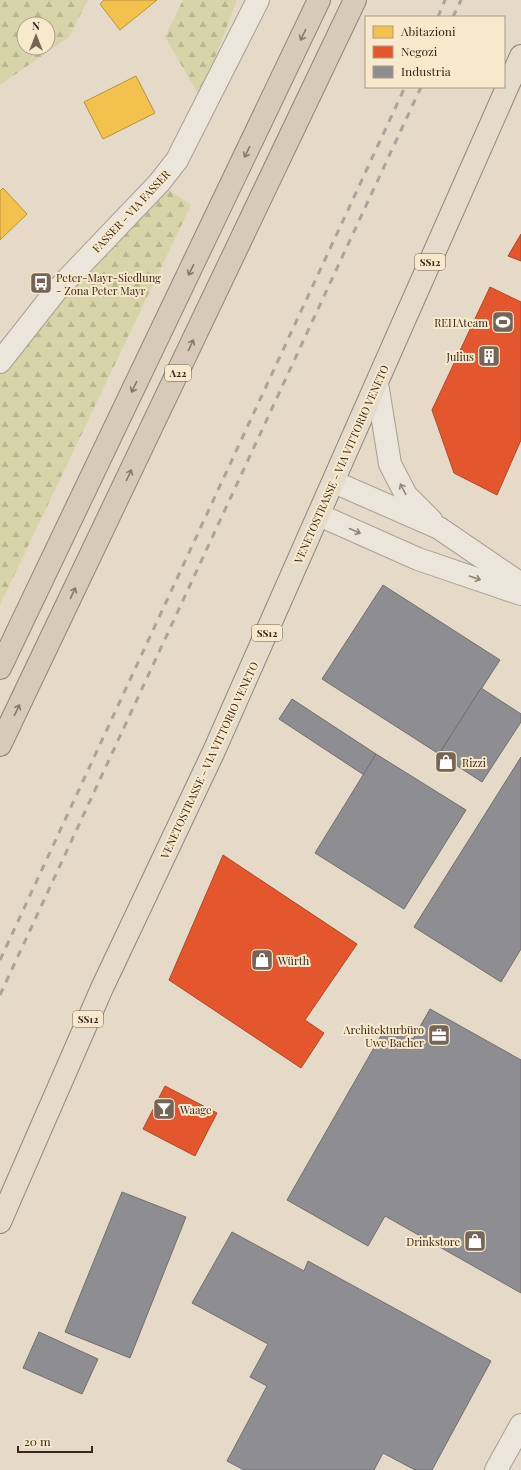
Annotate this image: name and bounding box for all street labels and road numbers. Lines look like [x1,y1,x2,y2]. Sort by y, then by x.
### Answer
street label: FASSER - VIA FASSER [89,166,174,255]
road number: SS12 [415,254,445,270]
street label: VENETOSTRASSE - VIA VITTORIO VENETO [290,362,392,567]
road number: A22 [165,365,191,381]
road number: SS12 [252,625,282,641]
street label: VENETOSTRASSE - VIA VITTORIO VENETO [156,659,261,862]
road number: SS12 [73,1011,103,1027]

